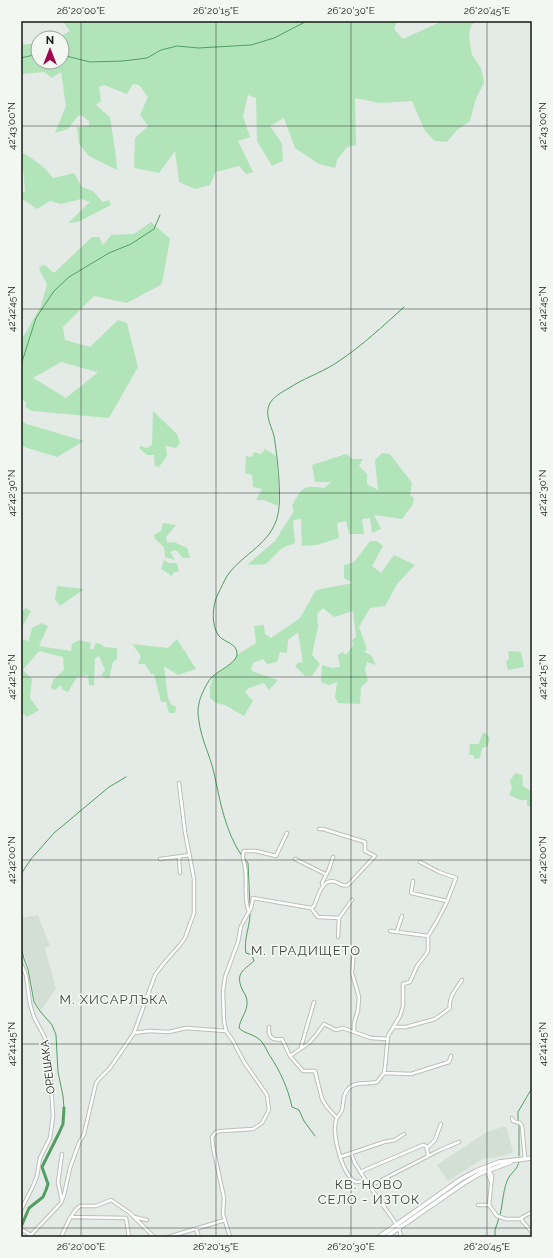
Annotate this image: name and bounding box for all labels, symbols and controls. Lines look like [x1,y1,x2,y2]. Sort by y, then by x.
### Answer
text: 26°20'00"E [57,5,105,16]
text: 26°20'15"E [193,5,239,16]
text: 26°20'30"E [327,5,375,16]
text: 26°20'45"E [464,5,510,16]
north arrow [30,30,70,70]
text: N [46,34,54,47]
text: 42°43'00"N [6,102,17,150]
text: 42°43'00"N [537,102,548,150]
text: 42°42'45"N [6,286,17,332]
text: 42°42'45"N [537,286,548,332]
text: 42°42'30"N [6,470,17,516]
text: 42°42'30"N [537,470,548,516]
text: 42°42'15"N [6,654,17,700]
text: 42°42'15"N [537,654,548,700]
text: 42°42'00"N [6,836,17,884]
text: 42°42'00"N [537,836,548,884]
district label: М. ГРАДИЩЕТО [251,943,361,958]
district label: М. ХИСАРЛЪКА [60,992,168,1007]
text: 42°41'45"N [6,1022,17,1066]
text: 42°41'45"N [537,1022,548,1066]
street label: ОРЕШАКА [38,1039,58,1095]
district label: КВ. НОВО СЕЛО - ИЗТОК [318,1177,420,1207]
text: 26°20'00"E [57,1241,105,1252]
text: 26°20'15"E [193,1241,239,1252]
text: 26°20'30"E [327,1241,375,1252]
text: 26°20'45"E [464,1241,510,1252]

